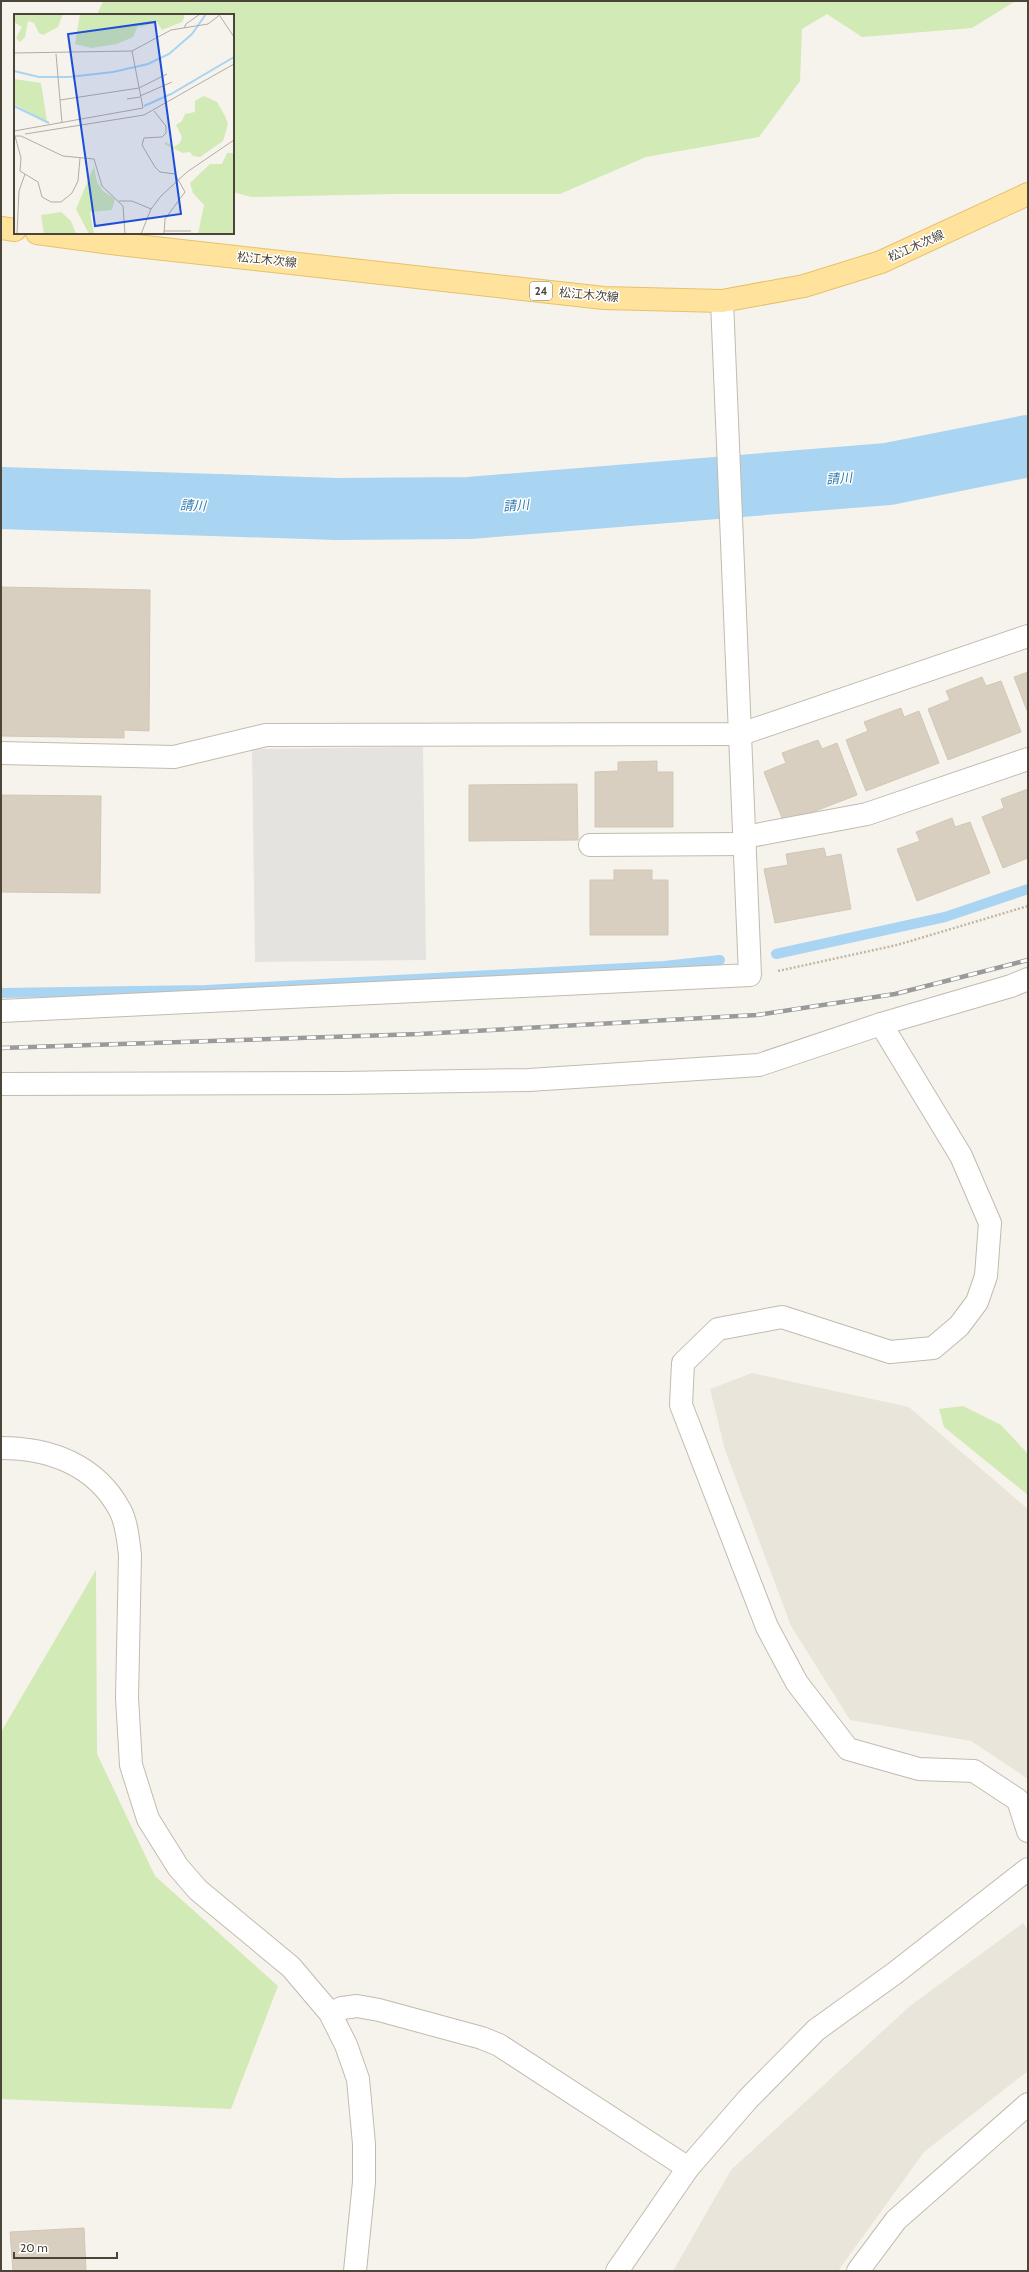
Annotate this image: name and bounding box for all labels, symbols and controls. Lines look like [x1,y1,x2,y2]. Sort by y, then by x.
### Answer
inset map [14,14,234,234]
street label: 松江木次線 [885,226,946,265]
street label: 松江木次線 [236,249,298,270]
road number: 24 [530,282,552,300]
street label: 松江木次線 [558,284,620,305]
water label: 請川 [825,469,855,487]
water label: 請川 [502,496,532,514]
water label: 請川 [180,497,208,514]
scale bar [14,2234,117,2260]
text: 20 m [20,2240,48,2255]

